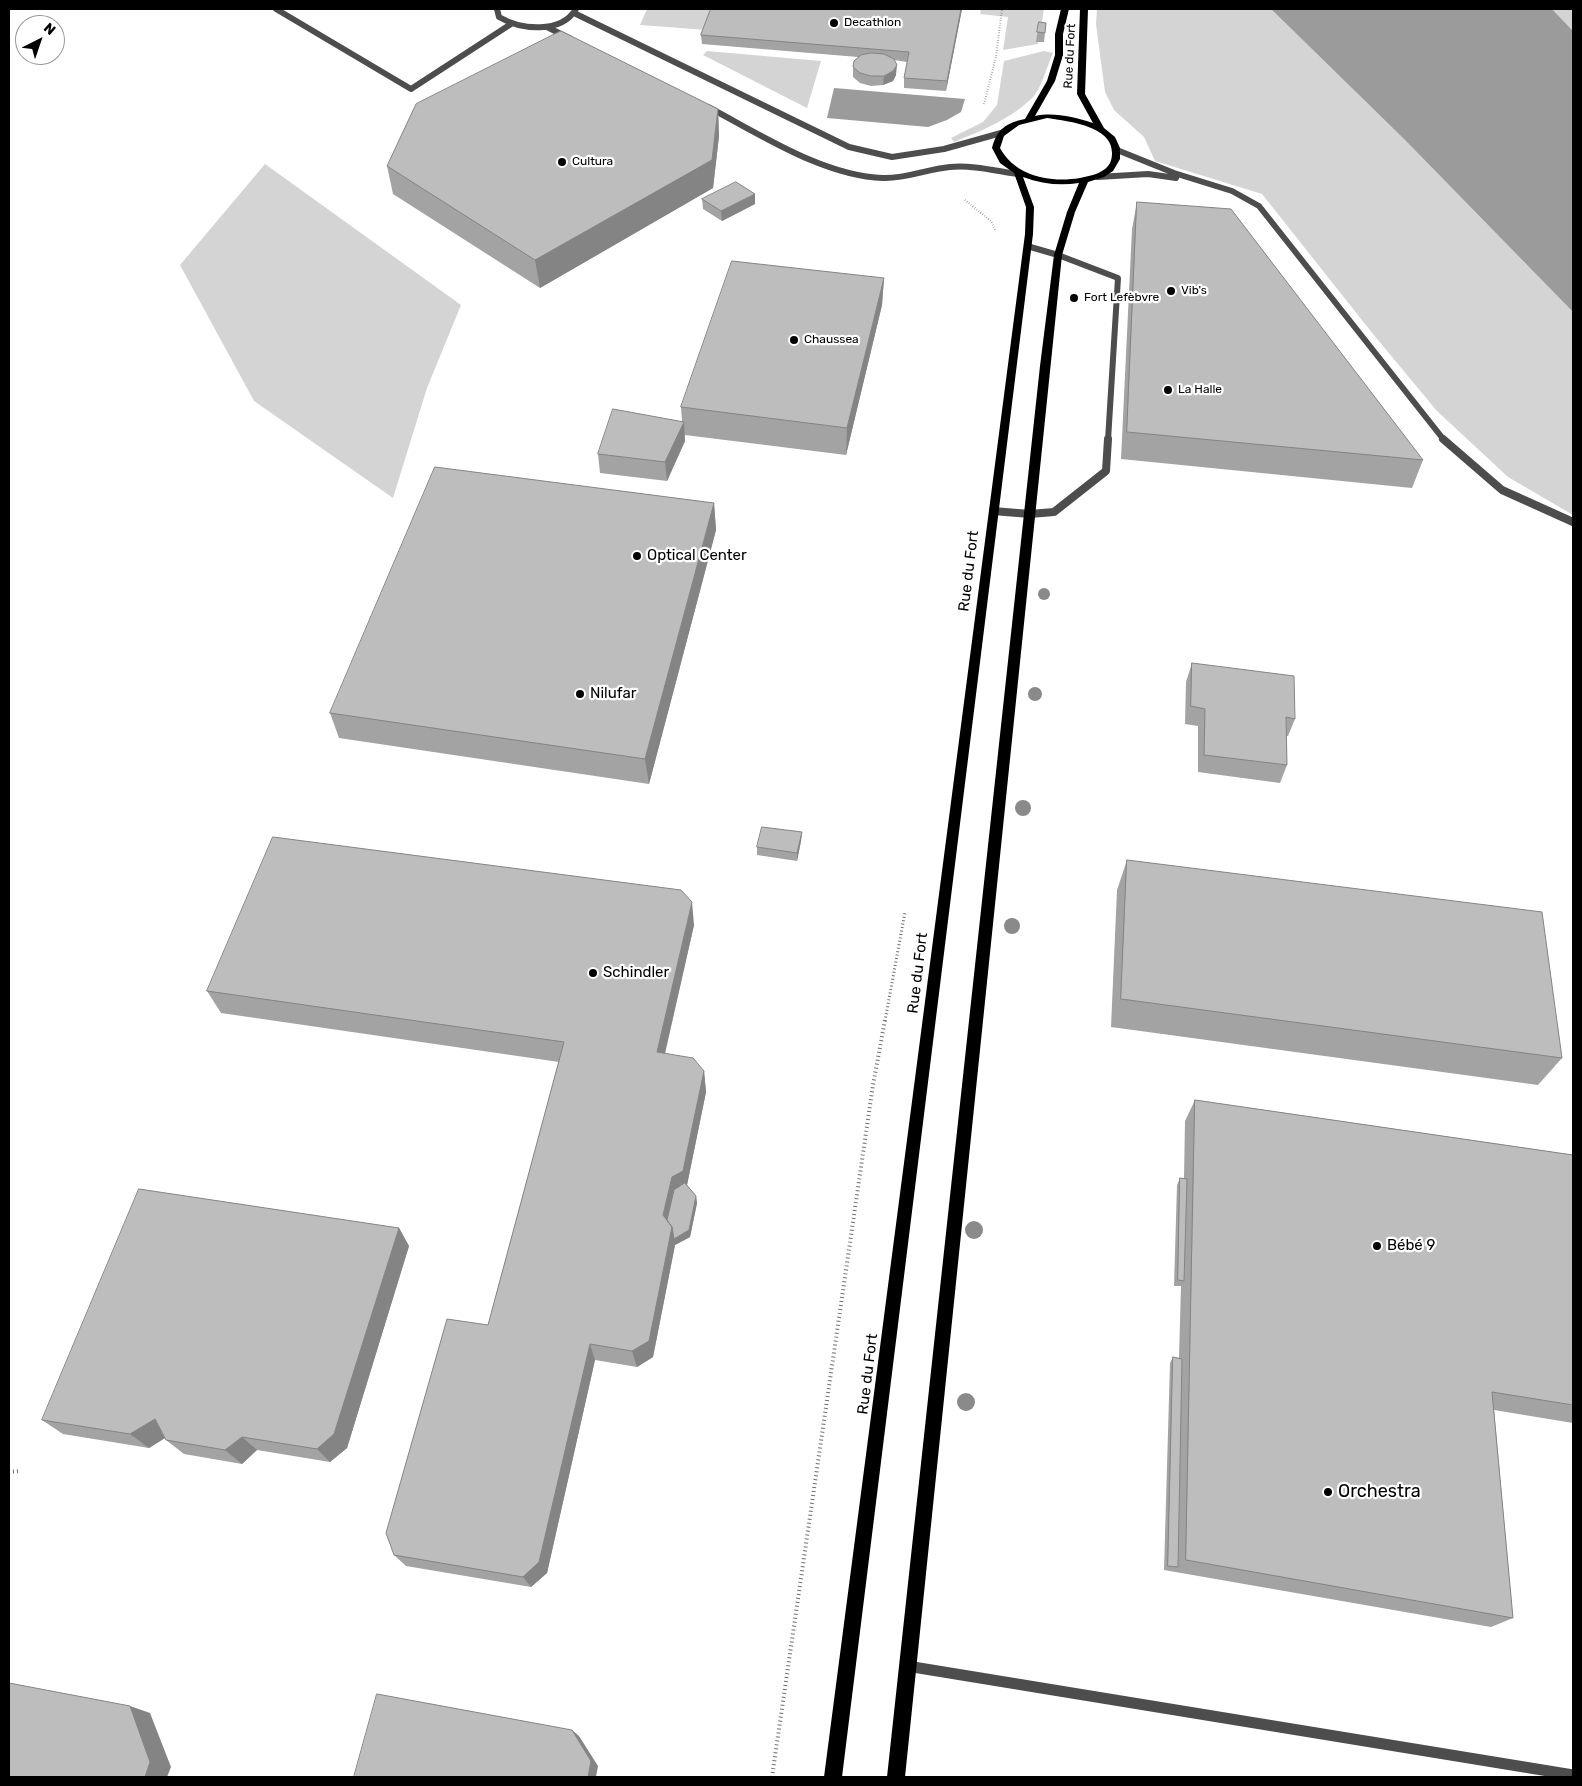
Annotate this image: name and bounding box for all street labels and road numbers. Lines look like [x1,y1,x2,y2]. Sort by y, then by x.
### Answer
street label: Rue du Fort [1061,23,1079,89]
street label: Rue du Fort [955,530,983,612]
street label: Rue du Fort [904,932,932,1014]
street label: Rue du Fort [854,1333,882,1415]

